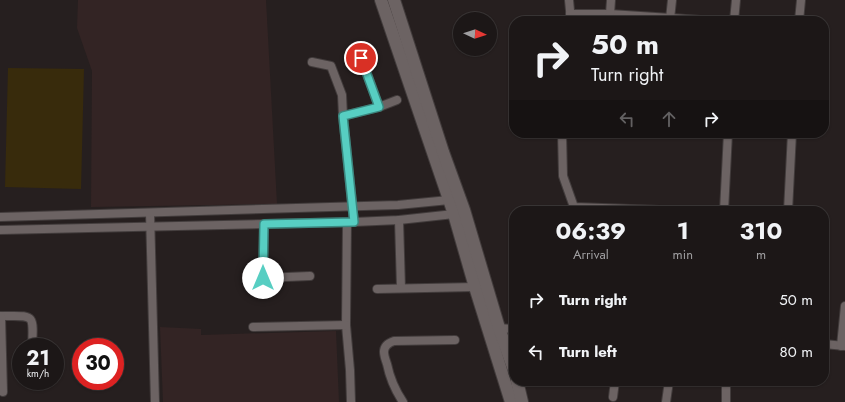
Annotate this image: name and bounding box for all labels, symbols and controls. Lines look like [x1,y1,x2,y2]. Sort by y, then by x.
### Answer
north arrow [453,12,497,56]
map controls [453,12,497,56]
text: 50 m [591,24,659,65]
icon: right [525,32,577,84]
pin [344,41,378,75]
icon: arrive [350,47,372,69]
text: Turn right [591,62,663,88]
icon: left [616,108,638,130]
icon: ahead [658,108,680,130]
icon: right [700,108,722,130]
text: 06:39 [555,213,626,248]
text: 1 [677,213,689,248]
text: 310 [739,213,782,248]
text: Arrival [573,245,609,264]
text: min [673,245,693,264]
text: m [756,245,766,264]
position arrow [242,257,284,299]
icon: right [525,289,547,311]
text: Turn right [559,289,627,311]
text: 50 m [779,289,813,311]
speed limit sign: 30 [72,338,124,390]
icon: left [525,341,547,363]
text: Turn left [559,341,617,363]
text: 80 m [780,341,813,363]
text: 21 [26,344,50,373]
text: km/h [27,366,49,381]

